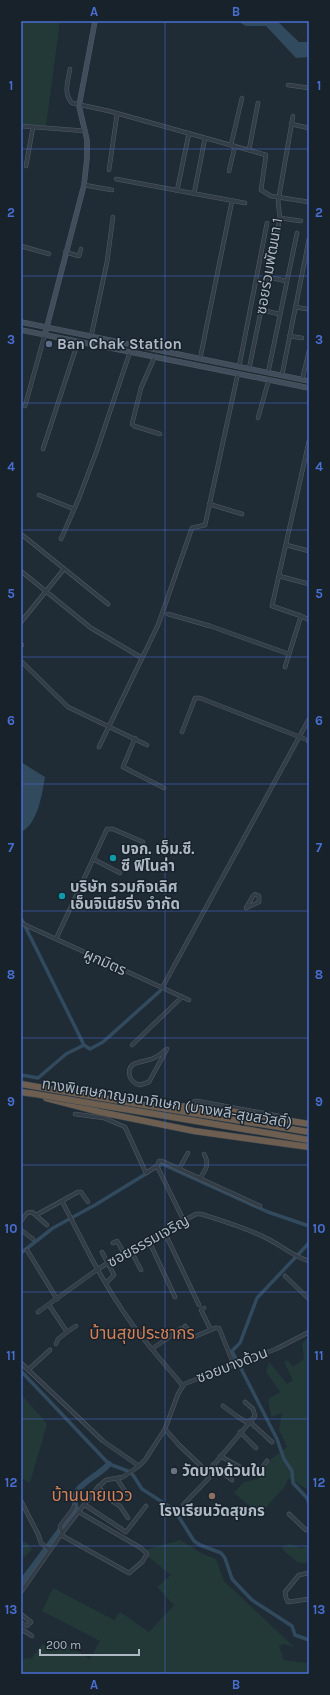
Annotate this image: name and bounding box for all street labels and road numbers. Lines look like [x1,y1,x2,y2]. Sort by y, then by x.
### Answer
street label: ซอยร่วมพัฒนา 1 [252,216,286,316]
street label: ผูกมิตร [81,945,129,979]
street label: ทางพิเศษกาญจนาภิเษก (บางพลี-สุขสวัสดิ์) [41,1074,293,1132]
street label: ซอยธรรมเจริญ [104,1211,192,1271]
street label: ซอยบางด้วน [194,1343,270,1387]

